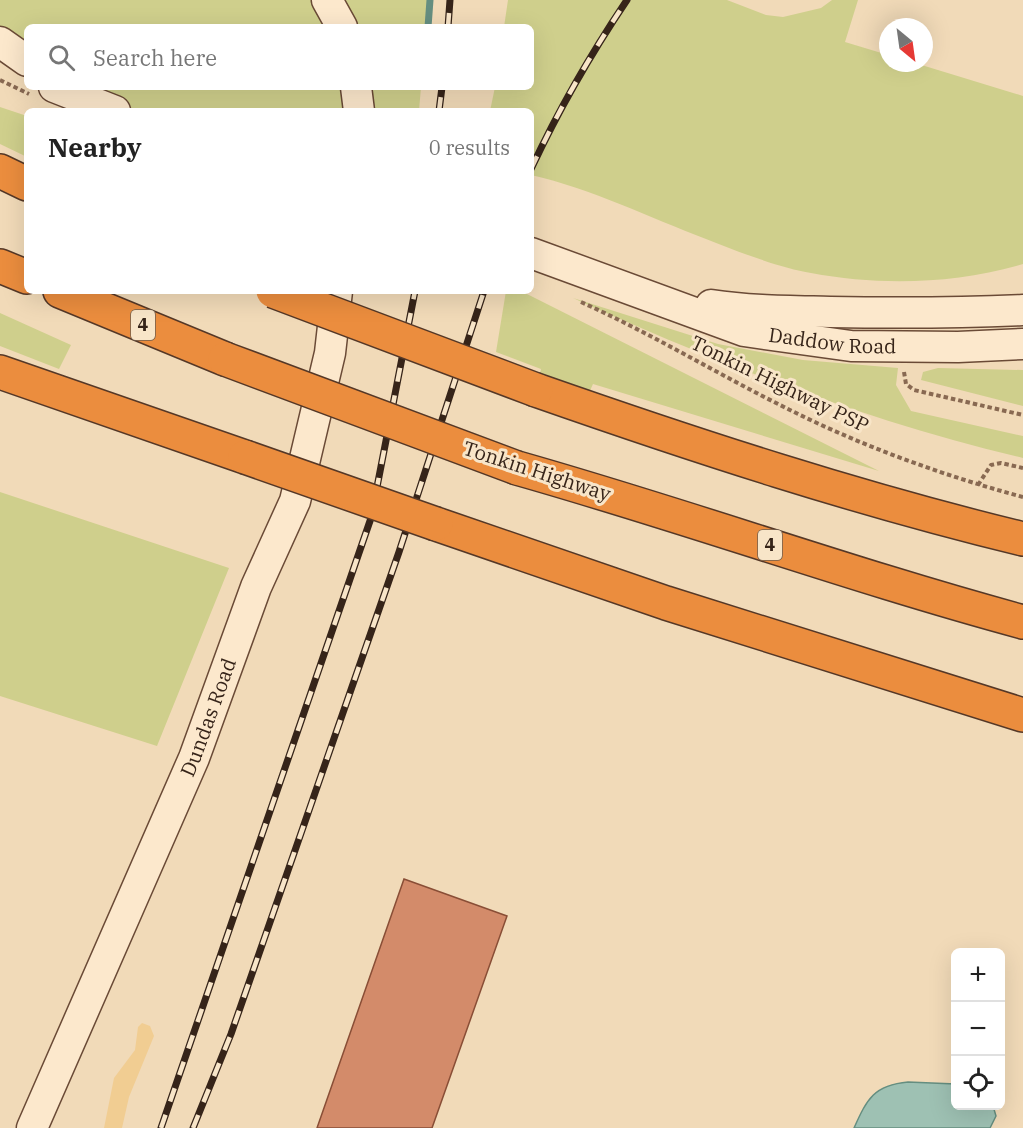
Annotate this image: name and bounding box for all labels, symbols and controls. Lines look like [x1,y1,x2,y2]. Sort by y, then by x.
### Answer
north arrow [879,18,933,72]
search box [24,24,534,90]
icon: search [45,41,78,74]
text: Search here [93,43,217,72]
text: Nearby [48,130,142,164]
text: 0 results [429,134,510,161]
road number: 4 [131,310,155,340]
street label: Daddow Road [767,321,896,359]
street label: Tonkin Highway PSP [687,329,874,438]
street label: Tonkin Highway [460,434,615,507]
road number: 4 [758,530,782,560]
street label: Dundas Road [173,654,242,781]
map controls [951,948,1005,1110]
button: + [951,948,1005,1002]
button: − [951,1002,1005,1056]
button: locate [951,1056,1005,1110]

